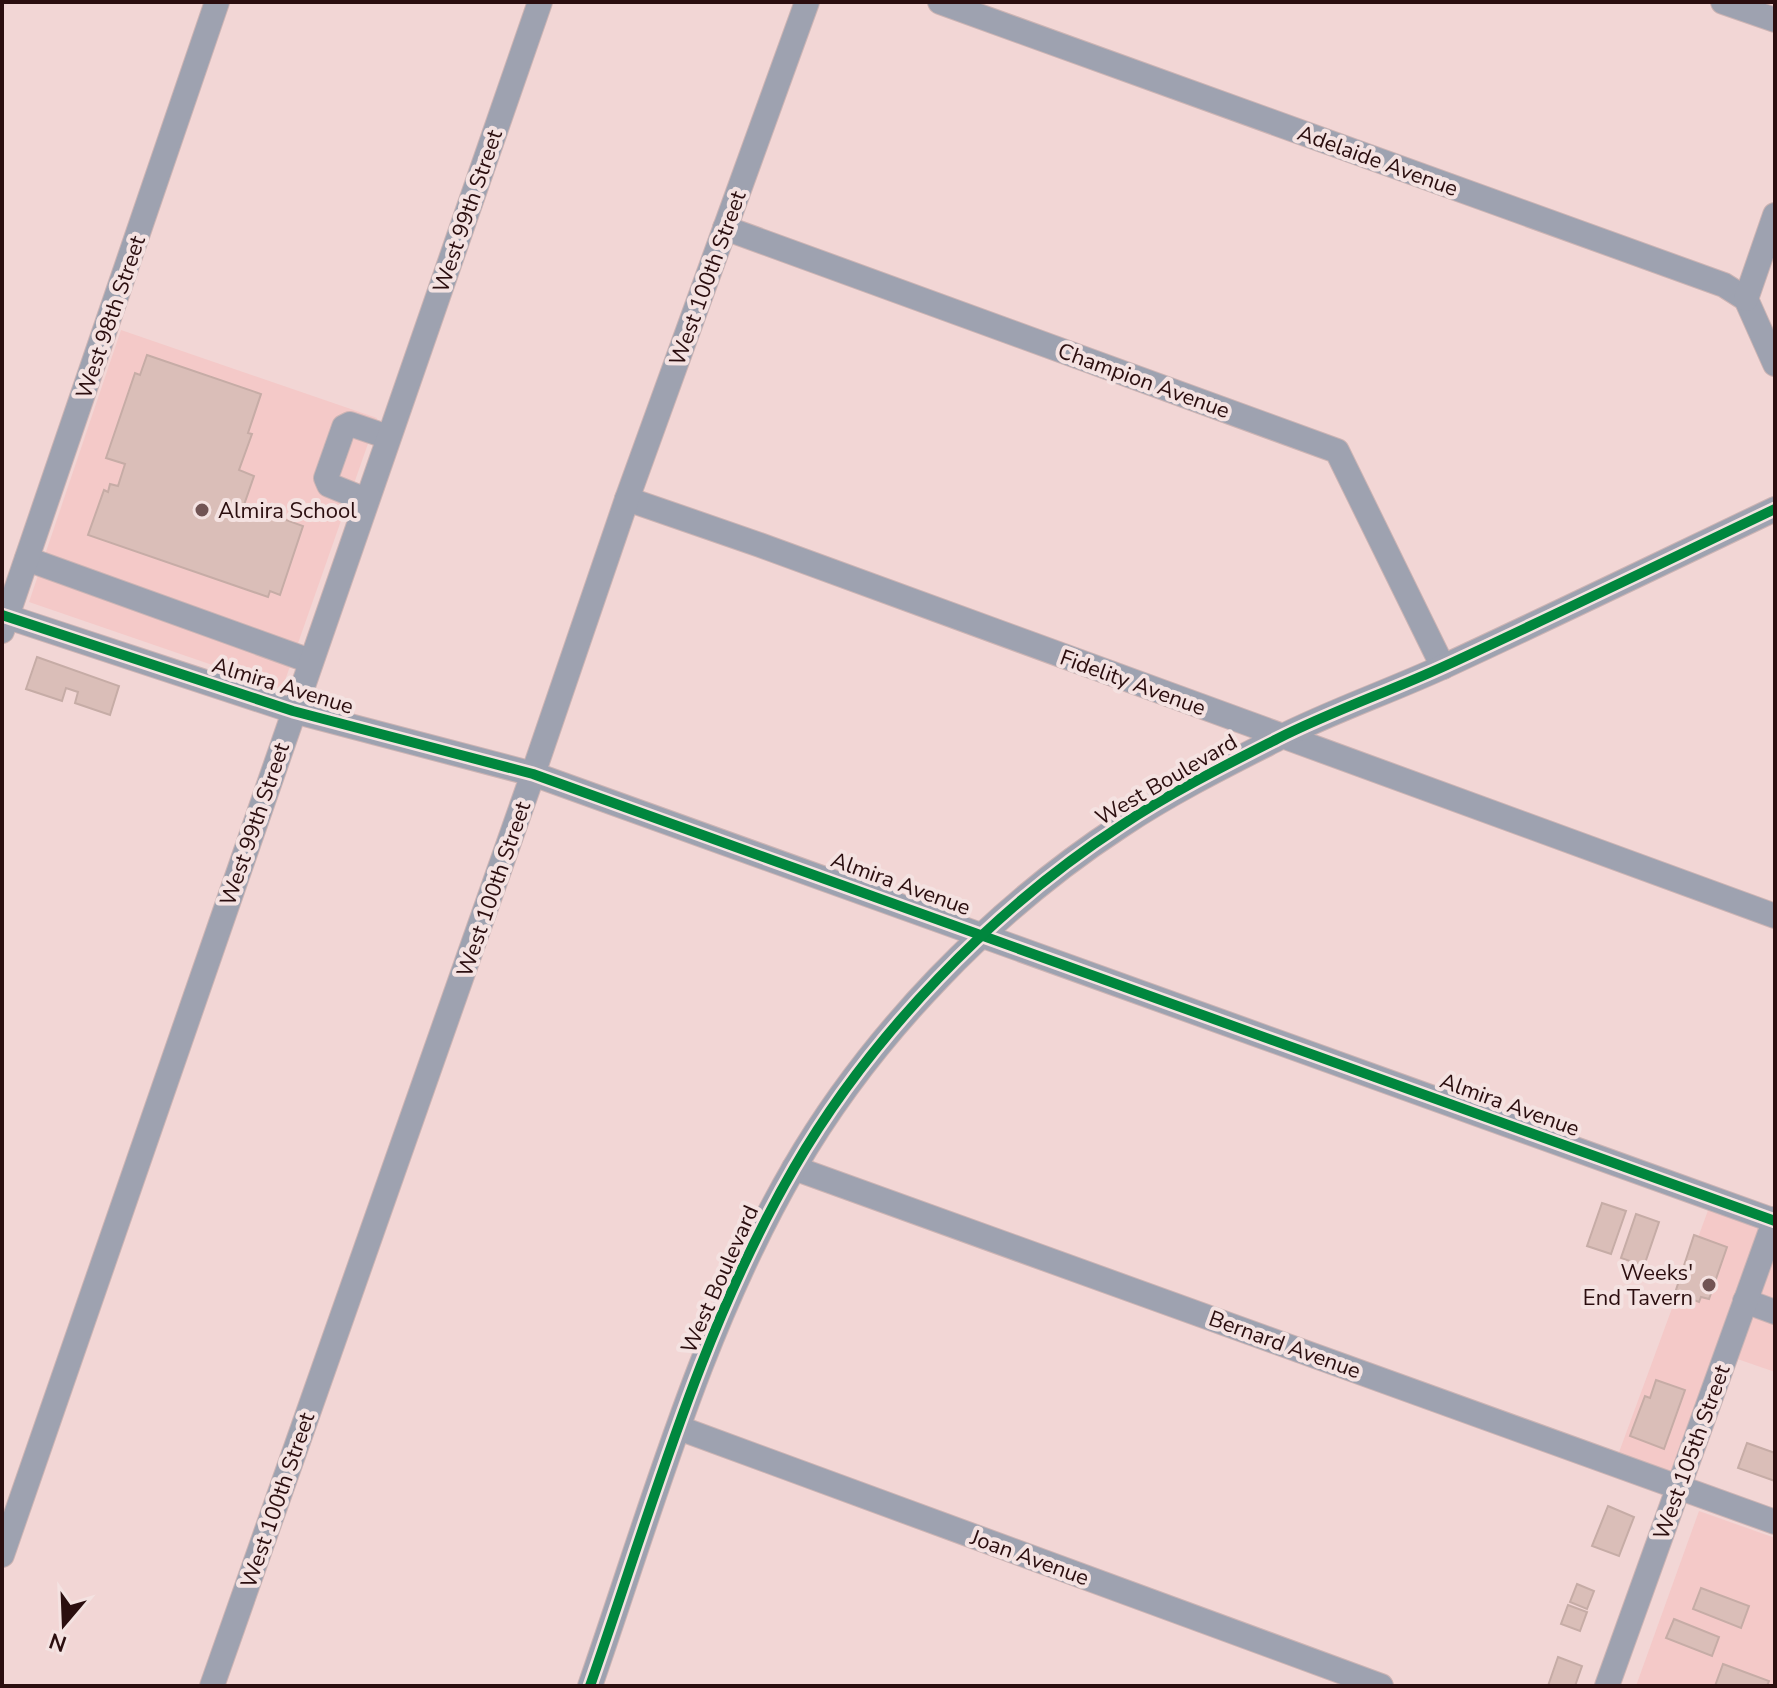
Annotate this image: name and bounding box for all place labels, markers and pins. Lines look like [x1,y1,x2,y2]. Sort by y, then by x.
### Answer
place label: Almira School [218,496,357,526]
marker: Almira School [193,501,211,519]
place label: Weeks' End Tavern [1583,1258,1693,1313]
marker: Weeks' End Tavern [1700,1276,1718,1294]

